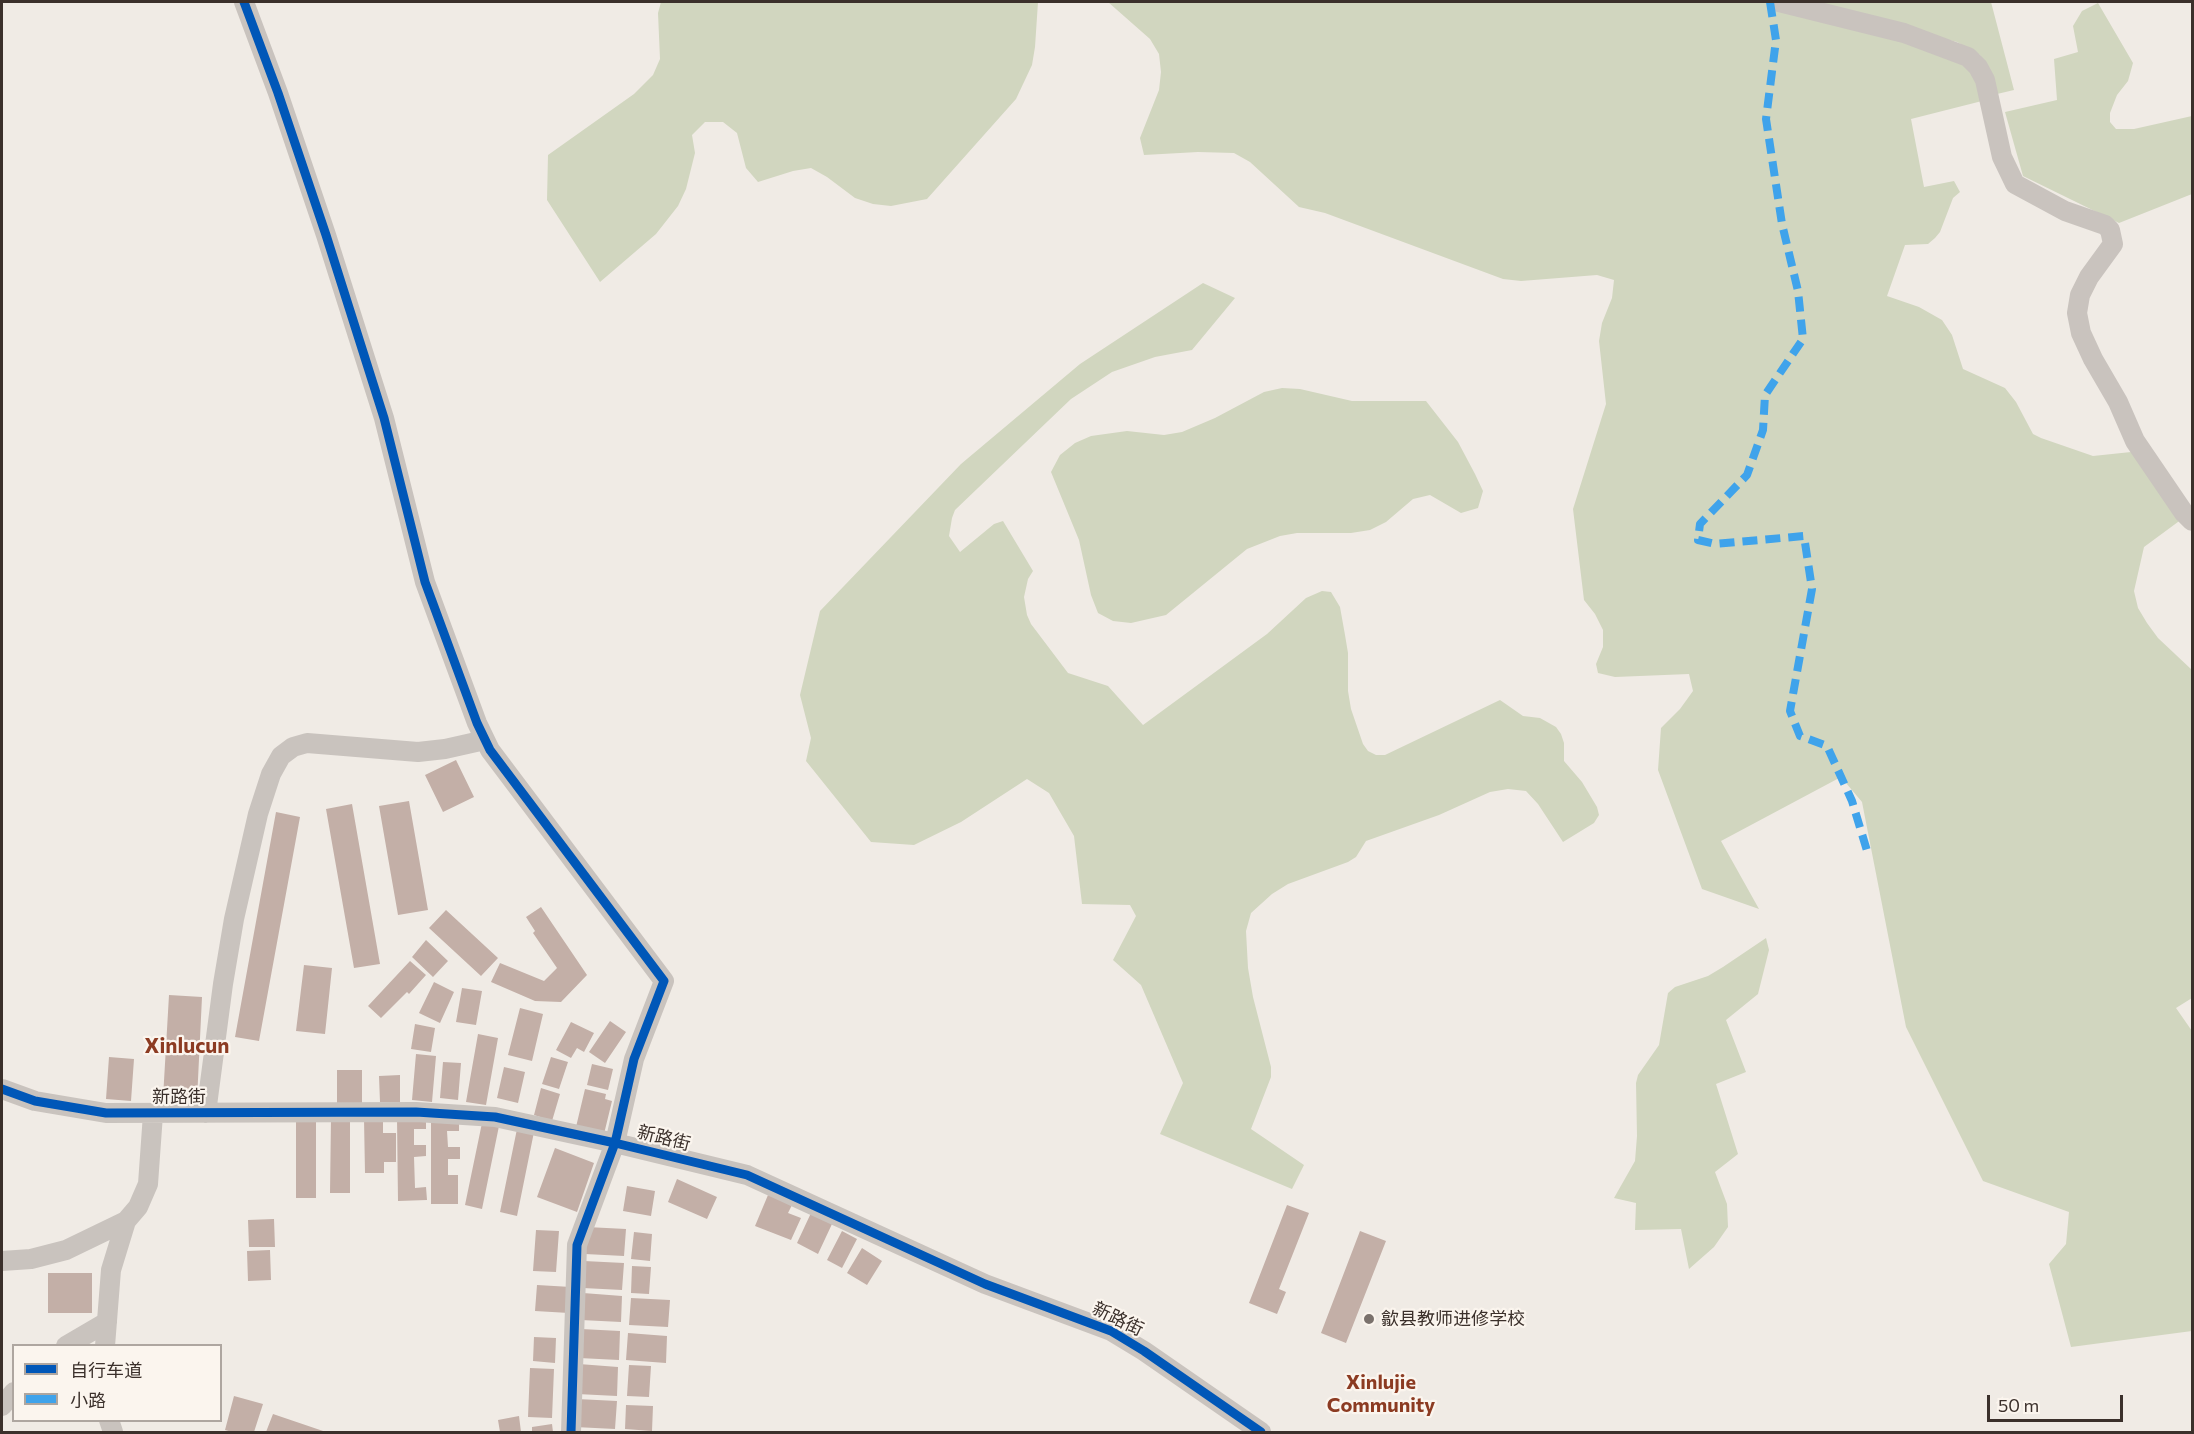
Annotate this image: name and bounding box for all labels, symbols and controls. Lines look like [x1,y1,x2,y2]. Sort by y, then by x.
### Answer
district label: Xinlucun [145,1033,229,1059]
street label: 新路街 [152,1086,206,1108]
street label: 新路街 [635,1121,693,1155]
street label: 新路街 [1089,1297,1147,1341]
place label: 歙县教师进修学校 [1381,1308,1525,1330]
marker: 歙县教师进修学校 [1362,1312,1376,1326]
legend [12,1344,222,1422]
text: 自行车道 [70,1359,142,1381]
district label: Xinlujie Community [1327,1370,1435,1417]
scale bar [1990,1383,2126,1421]
text: 小路 [70,1389,106,1411]
text: 50 m [1998,1394,2039,1416]

